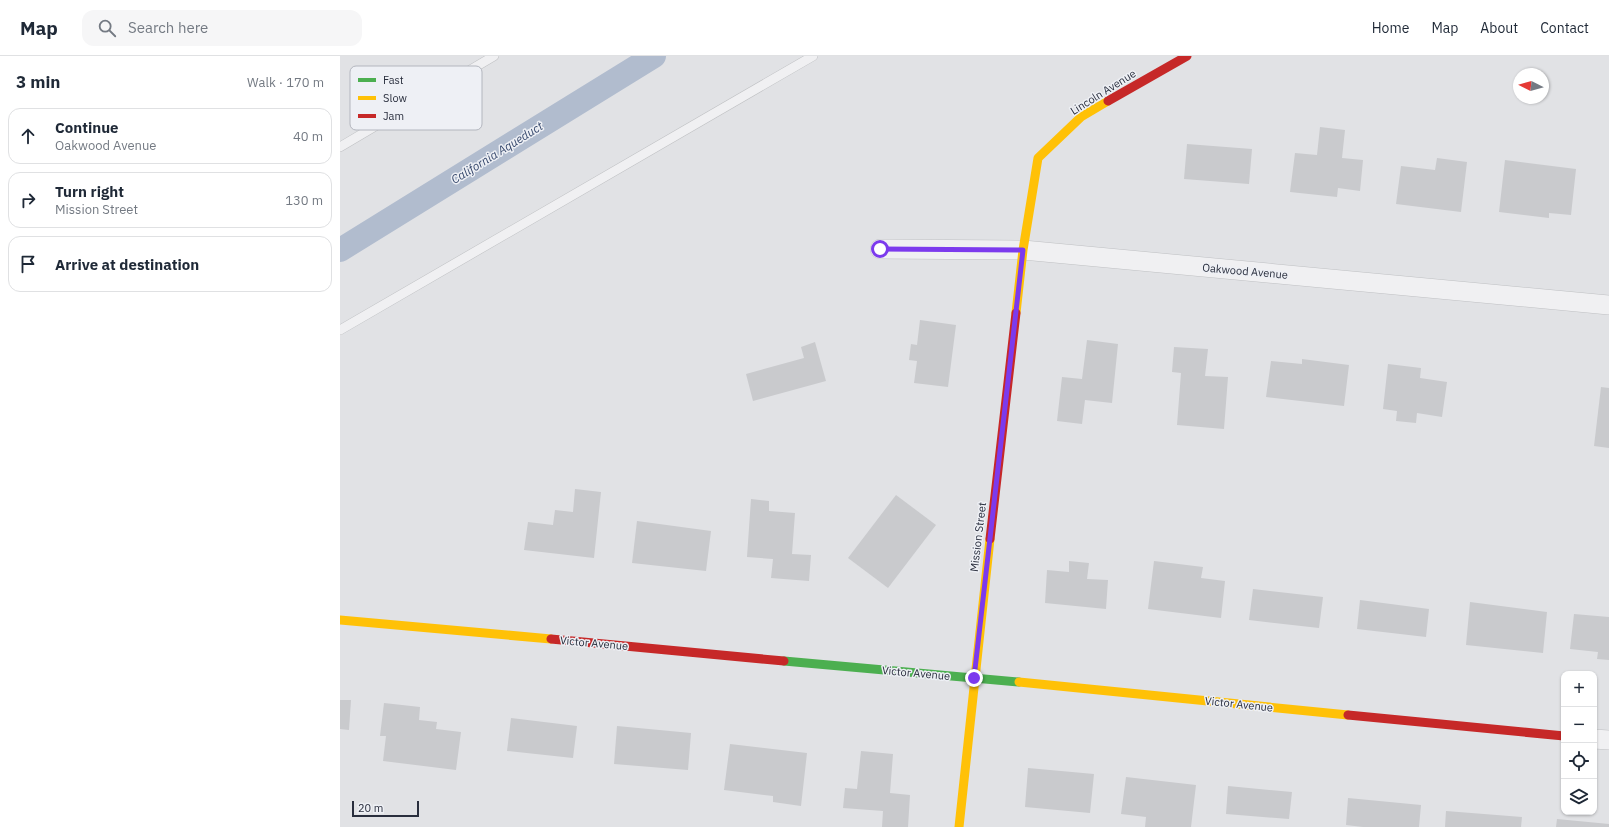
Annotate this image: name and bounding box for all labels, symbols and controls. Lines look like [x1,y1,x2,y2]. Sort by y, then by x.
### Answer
search box [82,10,362,46]
text: Map [20,16,58,40]
icon: search [96,17,118,39]
text: Search here [128,18,208,37]
text: Home [1372,19,1409,37]
text: Map [1431,19,1458,37]
text: About [1480,19,1518,37]
text: Contact [1540,19,1589,37]
legend [350,66,482,130]
street label: Lincoln Avenue [1068,66,1138,118]
north arrow [1513,68,1549,104]
text: 3 min [16,71,60,93]
text: Fast [383,73,404,87]
text: Walk · 170 m [247,74,324,91]
text: Slow [383,91,407,105]
text: Jam [383,109,404,123]
text: Continue [55,118,119,137]
water label: California Aqueduct [448,118,546,187]
icon: ahead [17,125,39,147]
text: 40 m [293,128,323,145]
text: Oakwood Avenue [55,137,157,154]
text: Turn right [55,182,124,201]
icon: right [17,189,39,211]
text: 130 m [285,192,323,209]
text: Mission Street [55,201,138,218]
route start [871,240,889,258]
icon: arrive [17,253,39,275]
text: Arrive at destination [55,255,199,274]
street label: Oakwood Avenue [1202,260,1288,282]
street label: Mission Street [967,501,989,573]
street label: Victor Avenue [559,633,629,653]
street label: Victor Avenue [881,663,951,683]
route end [965,669,983,687]
map controls [1561,671,1597,815]
button: + [1561,671,1597,707]
street label: Victor Avenue [1204,693,1274,715]
button: − [1561,707,1597,743]
button: locate [1561,743,1597,779]
button: layers [1561,779,1597,815]
scale bar [352,799,419,818]
text: 20 m [358,801,383,815]

